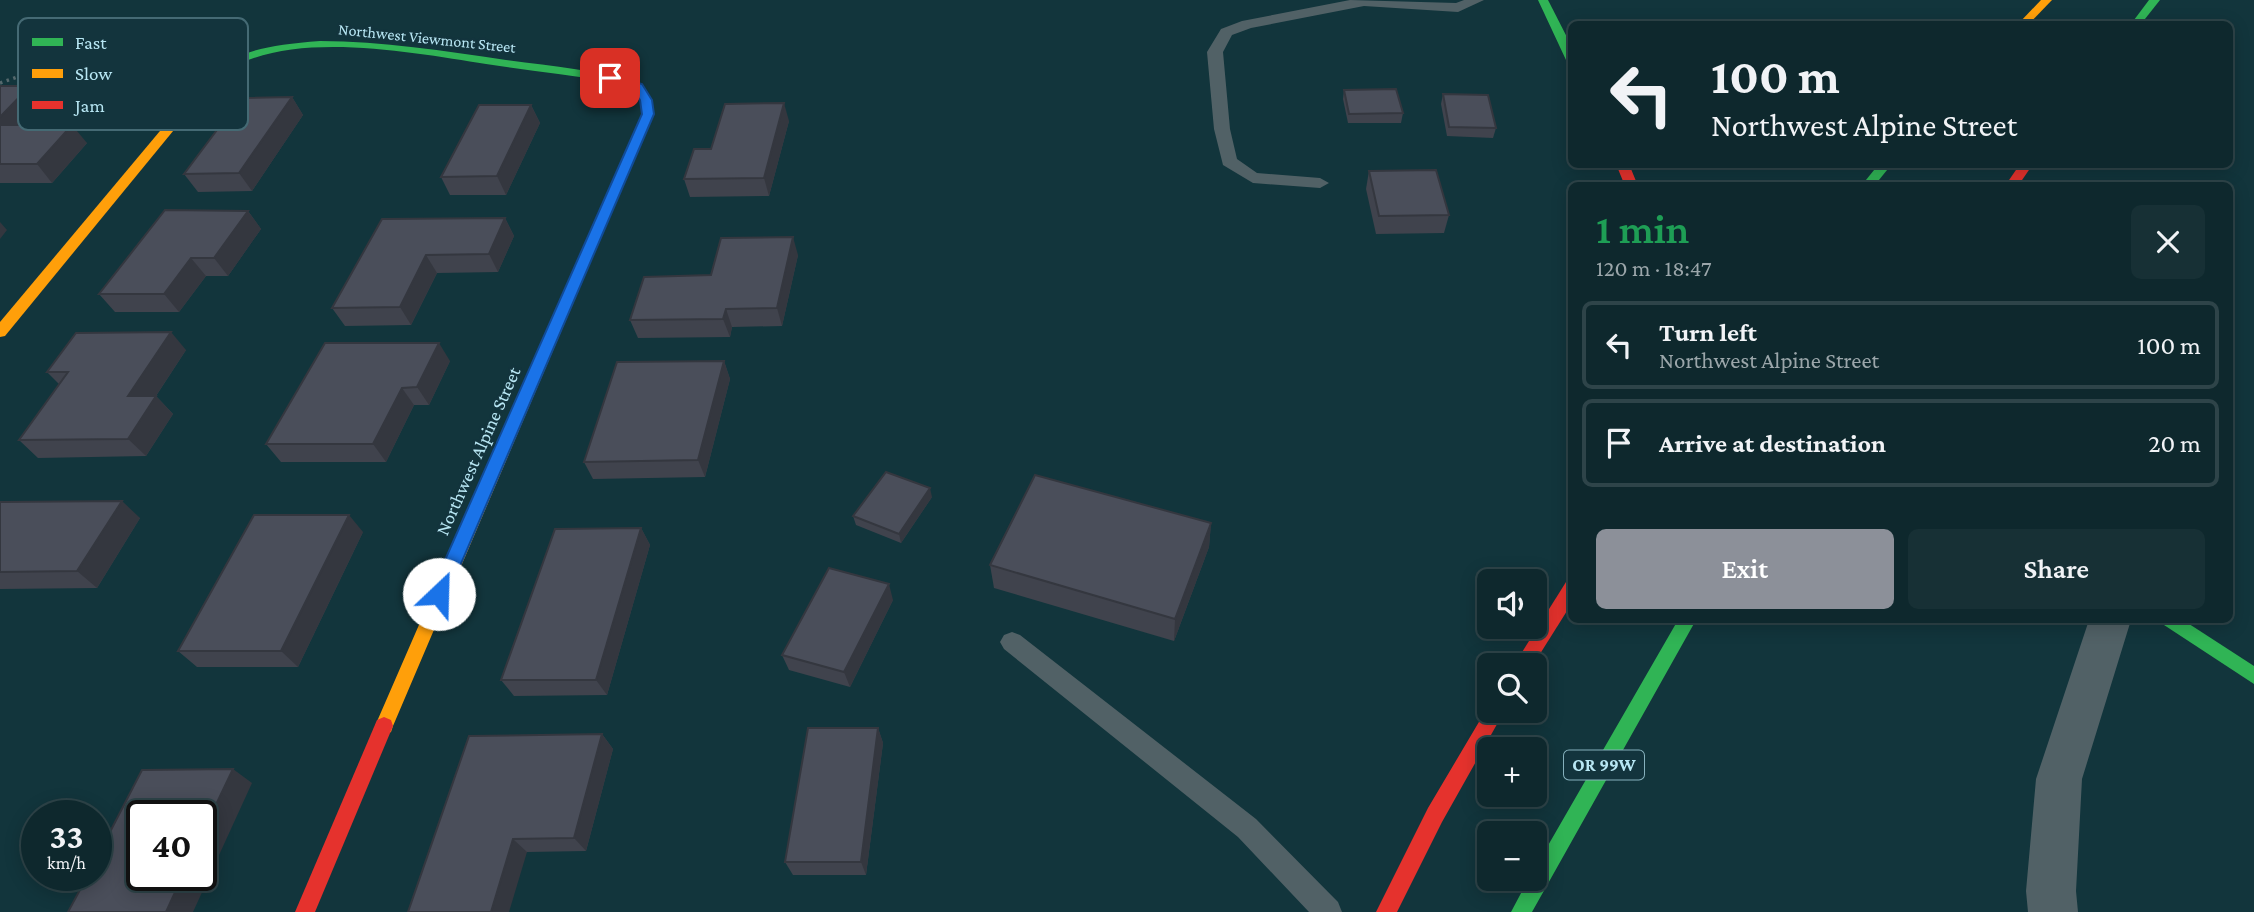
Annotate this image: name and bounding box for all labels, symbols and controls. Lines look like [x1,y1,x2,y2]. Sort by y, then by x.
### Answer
legend [18,18,248,130]
street label: Northwest Viewmont Street [338,20,517,56]
text: Fast [75,32,107,53]
pin [580,48,640,108]
icon: left [1596,49,1687,140]
text: 100 m [1711,49,1840,104]
icon: arrive [591,59,629,97]
text: Slow [75,63,112,84]
text: Jam [73,95,105,116]
text: Northwest Alpine Street [1711,107,2017,143]
text: 1 min [1596,205,1689,252]
button: close [2131,205,2205,279]
text: 120 m · 18:47 [1596,255,1712,281]
text: Turn left [1659,318,1757,347]
icon: left [1600,326,1638,364]
text: 100 m [2137,331,2201,360]
text: Northwest Alpine Street [1659,347,1879,373]
street label: Northwest Alpine Street [431,363,525,538]
icon: arrive [1600,424,1638,462]
text: Arrive at destination [1659,429,1886,458]
text: 20 m [2148,429,2201,458]
button: Exit [1596,529,1894,609]
button: Share [1908,529,2205,609]
position arrow [402,557,476,631]
map controls [1477,569,1547,891]
button: sound [1477,569,1547,639]
button: search [1477,653,1547,723]
button: + [1477,737,1547,807]
road number: OR 99W [1564,750,1644,780]
speed limit sign: 40 [126,800,217,891]
text: 33 [49,817,84,856]
button: − [1477,821,1547,891]
text: km/h [47,853,86,873]

